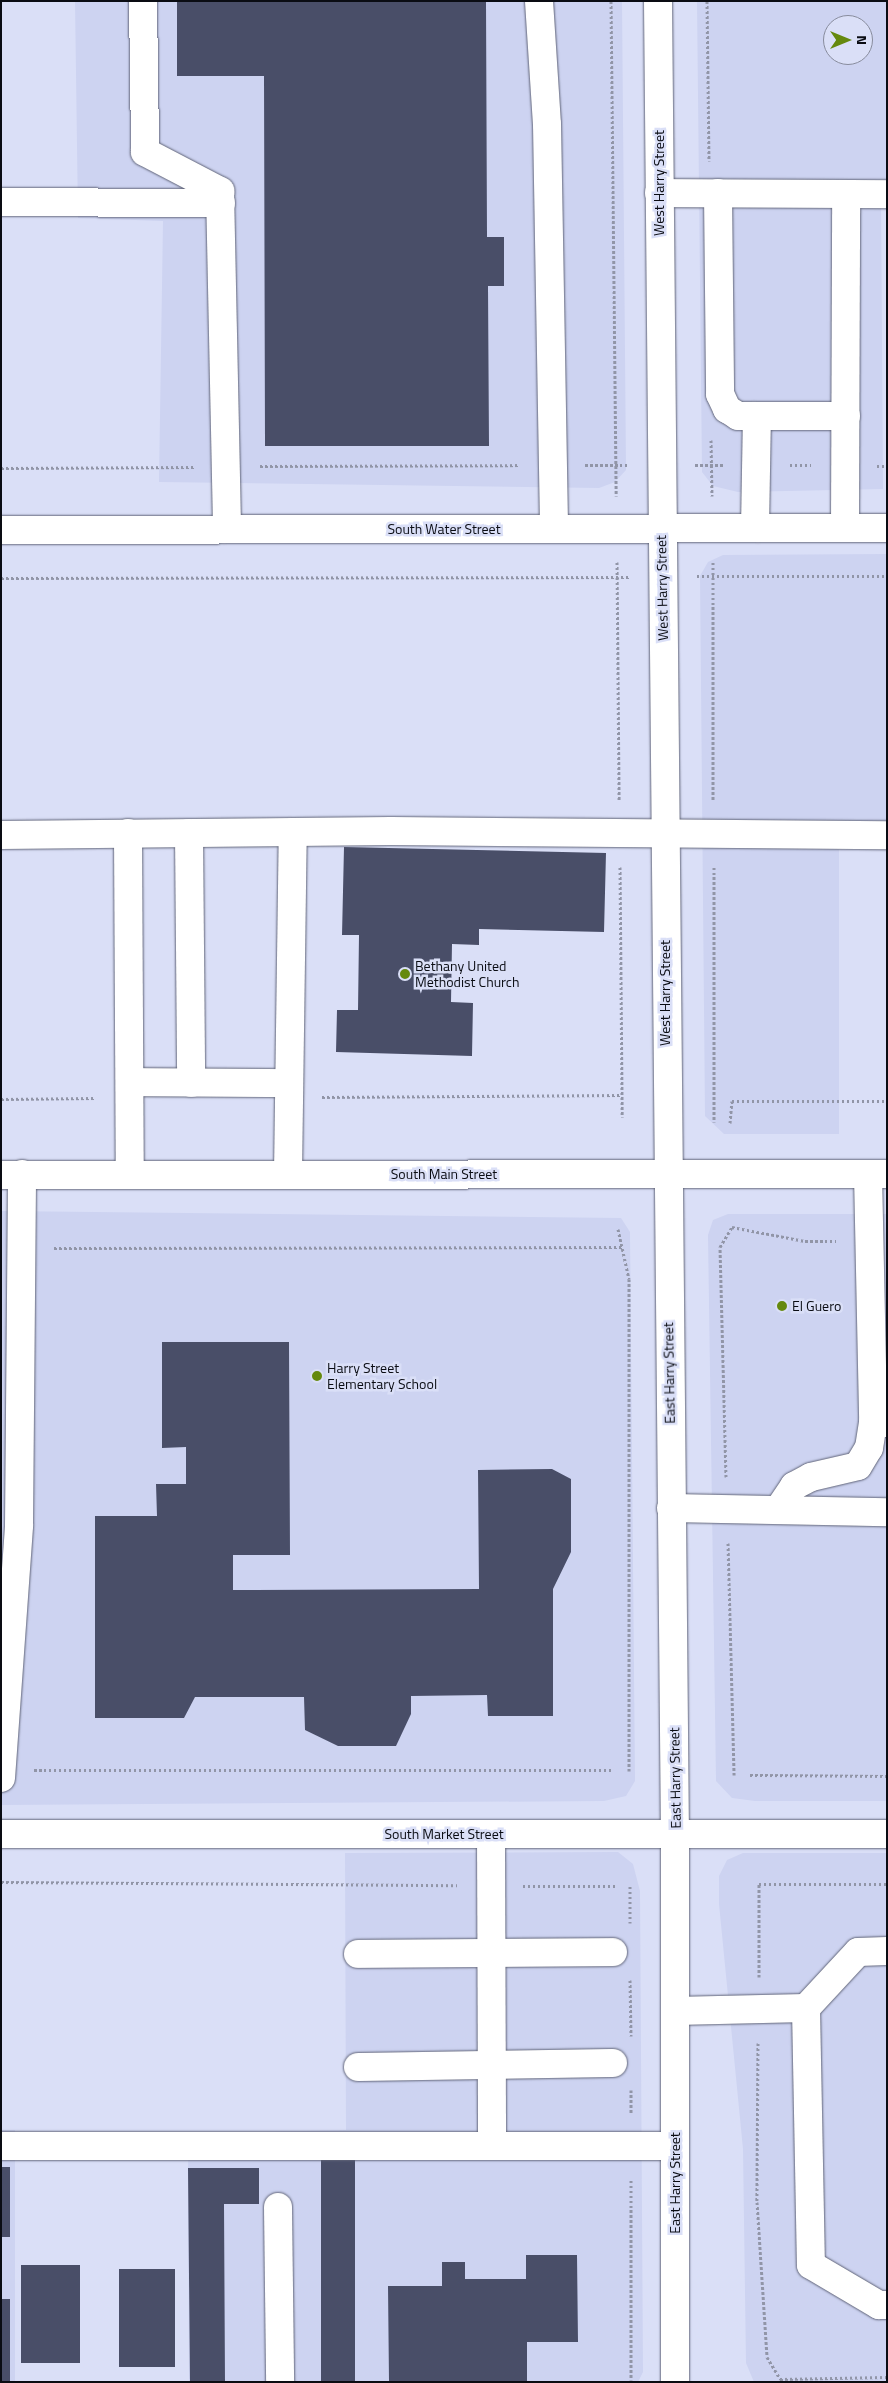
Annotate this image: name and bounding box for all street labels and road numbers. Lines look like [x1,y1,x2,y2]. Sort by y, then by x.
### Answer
street label: West Harry Street [651,130,667,236]
street label: South Water Street [387,521,501,537]
street label: West Harry Street [653,535,671,641]
street label: West Harry Street [657,940,673,1046]
street label: South Main Street [391,1166,497,1182]
street label: East Harry Street [660,1322,678,1424]
street label: East Harry Street [666,1727,684,1829]
street label: South Market Street [384,1826,504,1842]
street label: East Harry Street [667,2132,683,2234]

